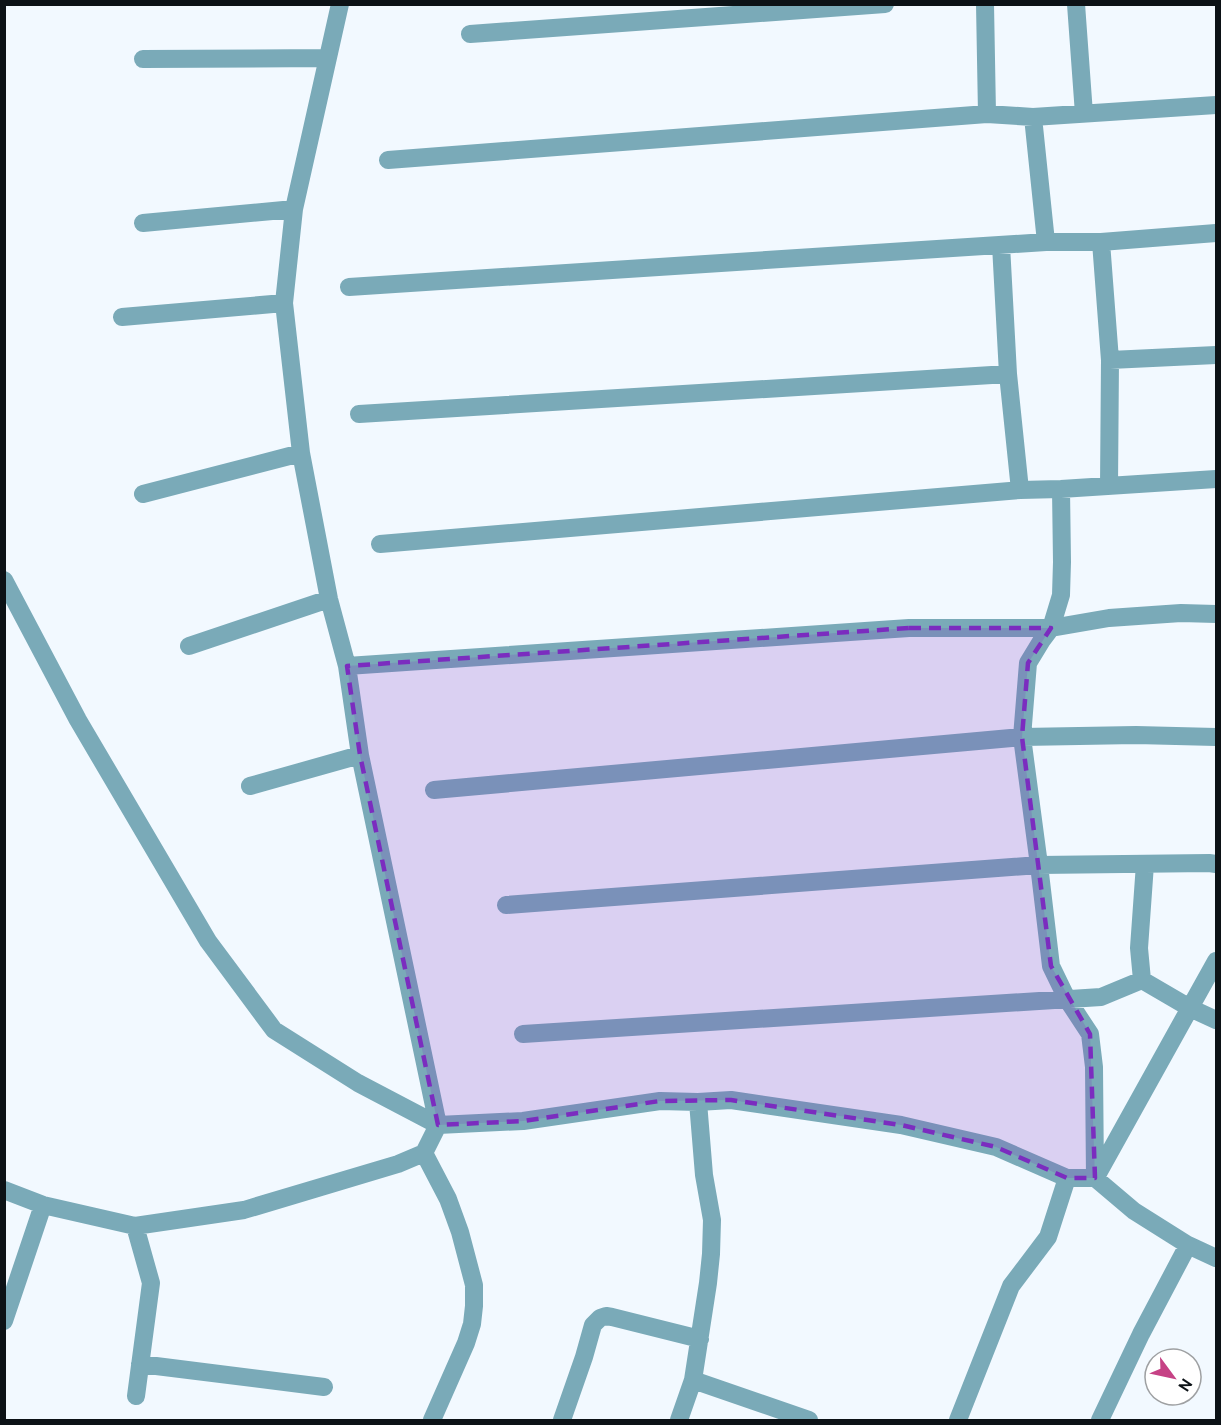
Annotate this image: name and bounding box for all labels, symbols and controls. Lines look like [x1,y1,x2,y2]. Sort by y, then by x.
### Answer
north arrow [1143,1347,1203,1407]
text: N [1174,1375,1196,1395]

